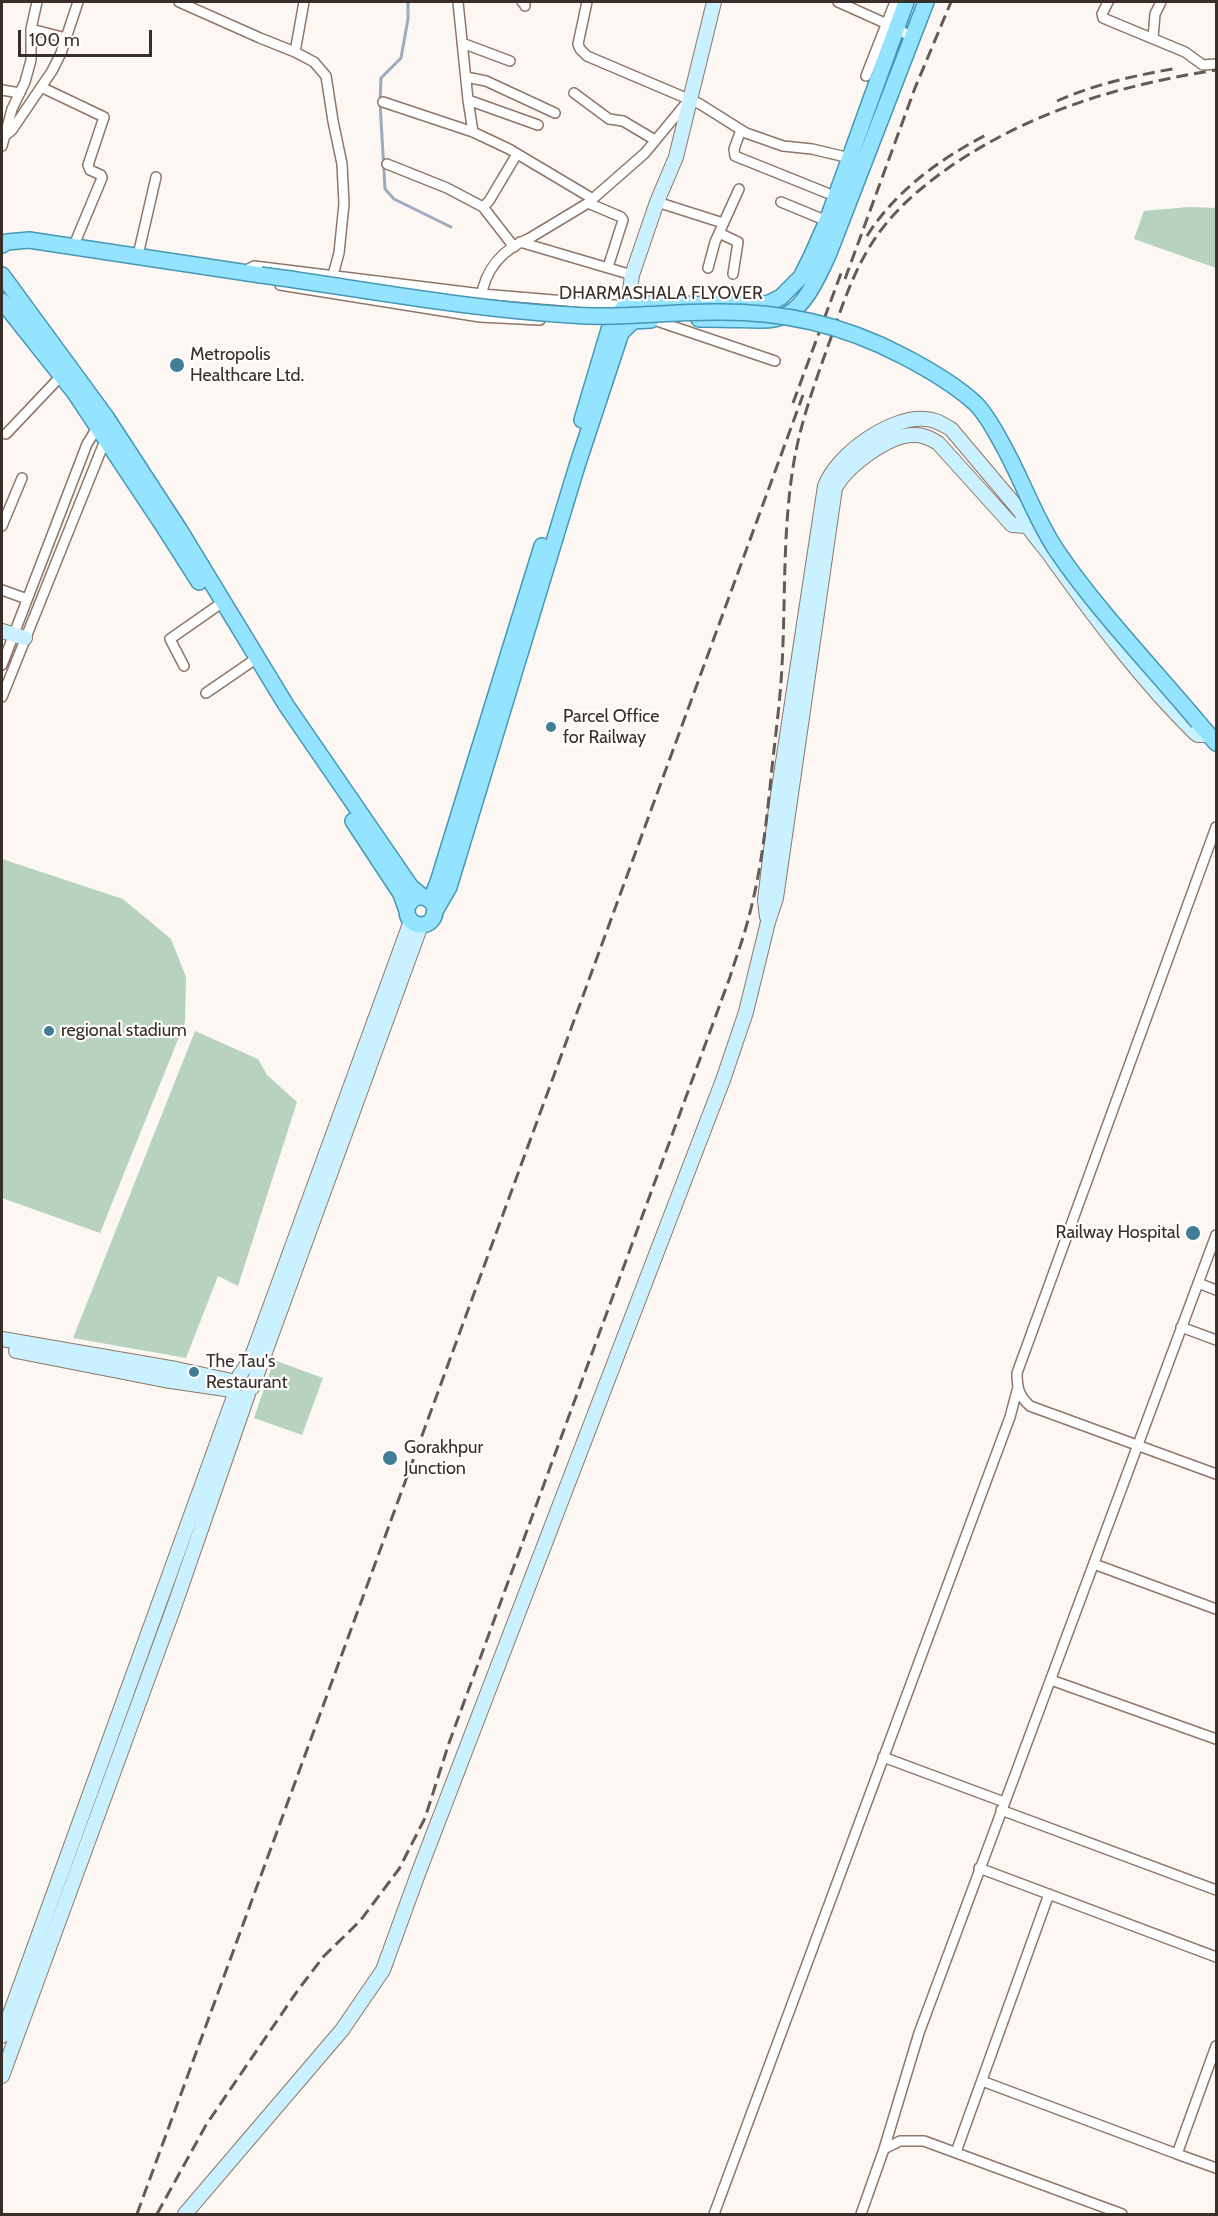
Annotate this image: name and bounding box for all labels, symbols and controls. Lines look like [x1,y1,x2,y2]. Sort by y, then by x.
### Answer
scale bar [21,18,154,56]
text: 100 m [29,29,80,51]
street label: DHARMASHALA FLYOVER [559,283,763,305]
place label: Metropolis Healthcare Ltd. [190,344,304,386]
marker: Metropolis Healthcare Ltd. [168,356,186,374]
place label: Parcel Office for Railway [563,706,659,748]
marker: Parcel Office for Railway [544,720,558,734]
place label: regional stadium [61,1020,187,1042]
marker: regional stadium [42,1024,56,1038]
place label: Railway Hospital [1056,1222,1180,1244]
marker: Railway Hospital [1184,1224,1202,1242]
place label: The Tau's Restaurant [206,1351,288,1394]
marker: The Tau's Restaurant [187,1365,201,1379]
place label: Gorakhpur Junction [404,1437,483,1480]
marker: Gorakhpur Junction [381,1449,399,1467]

